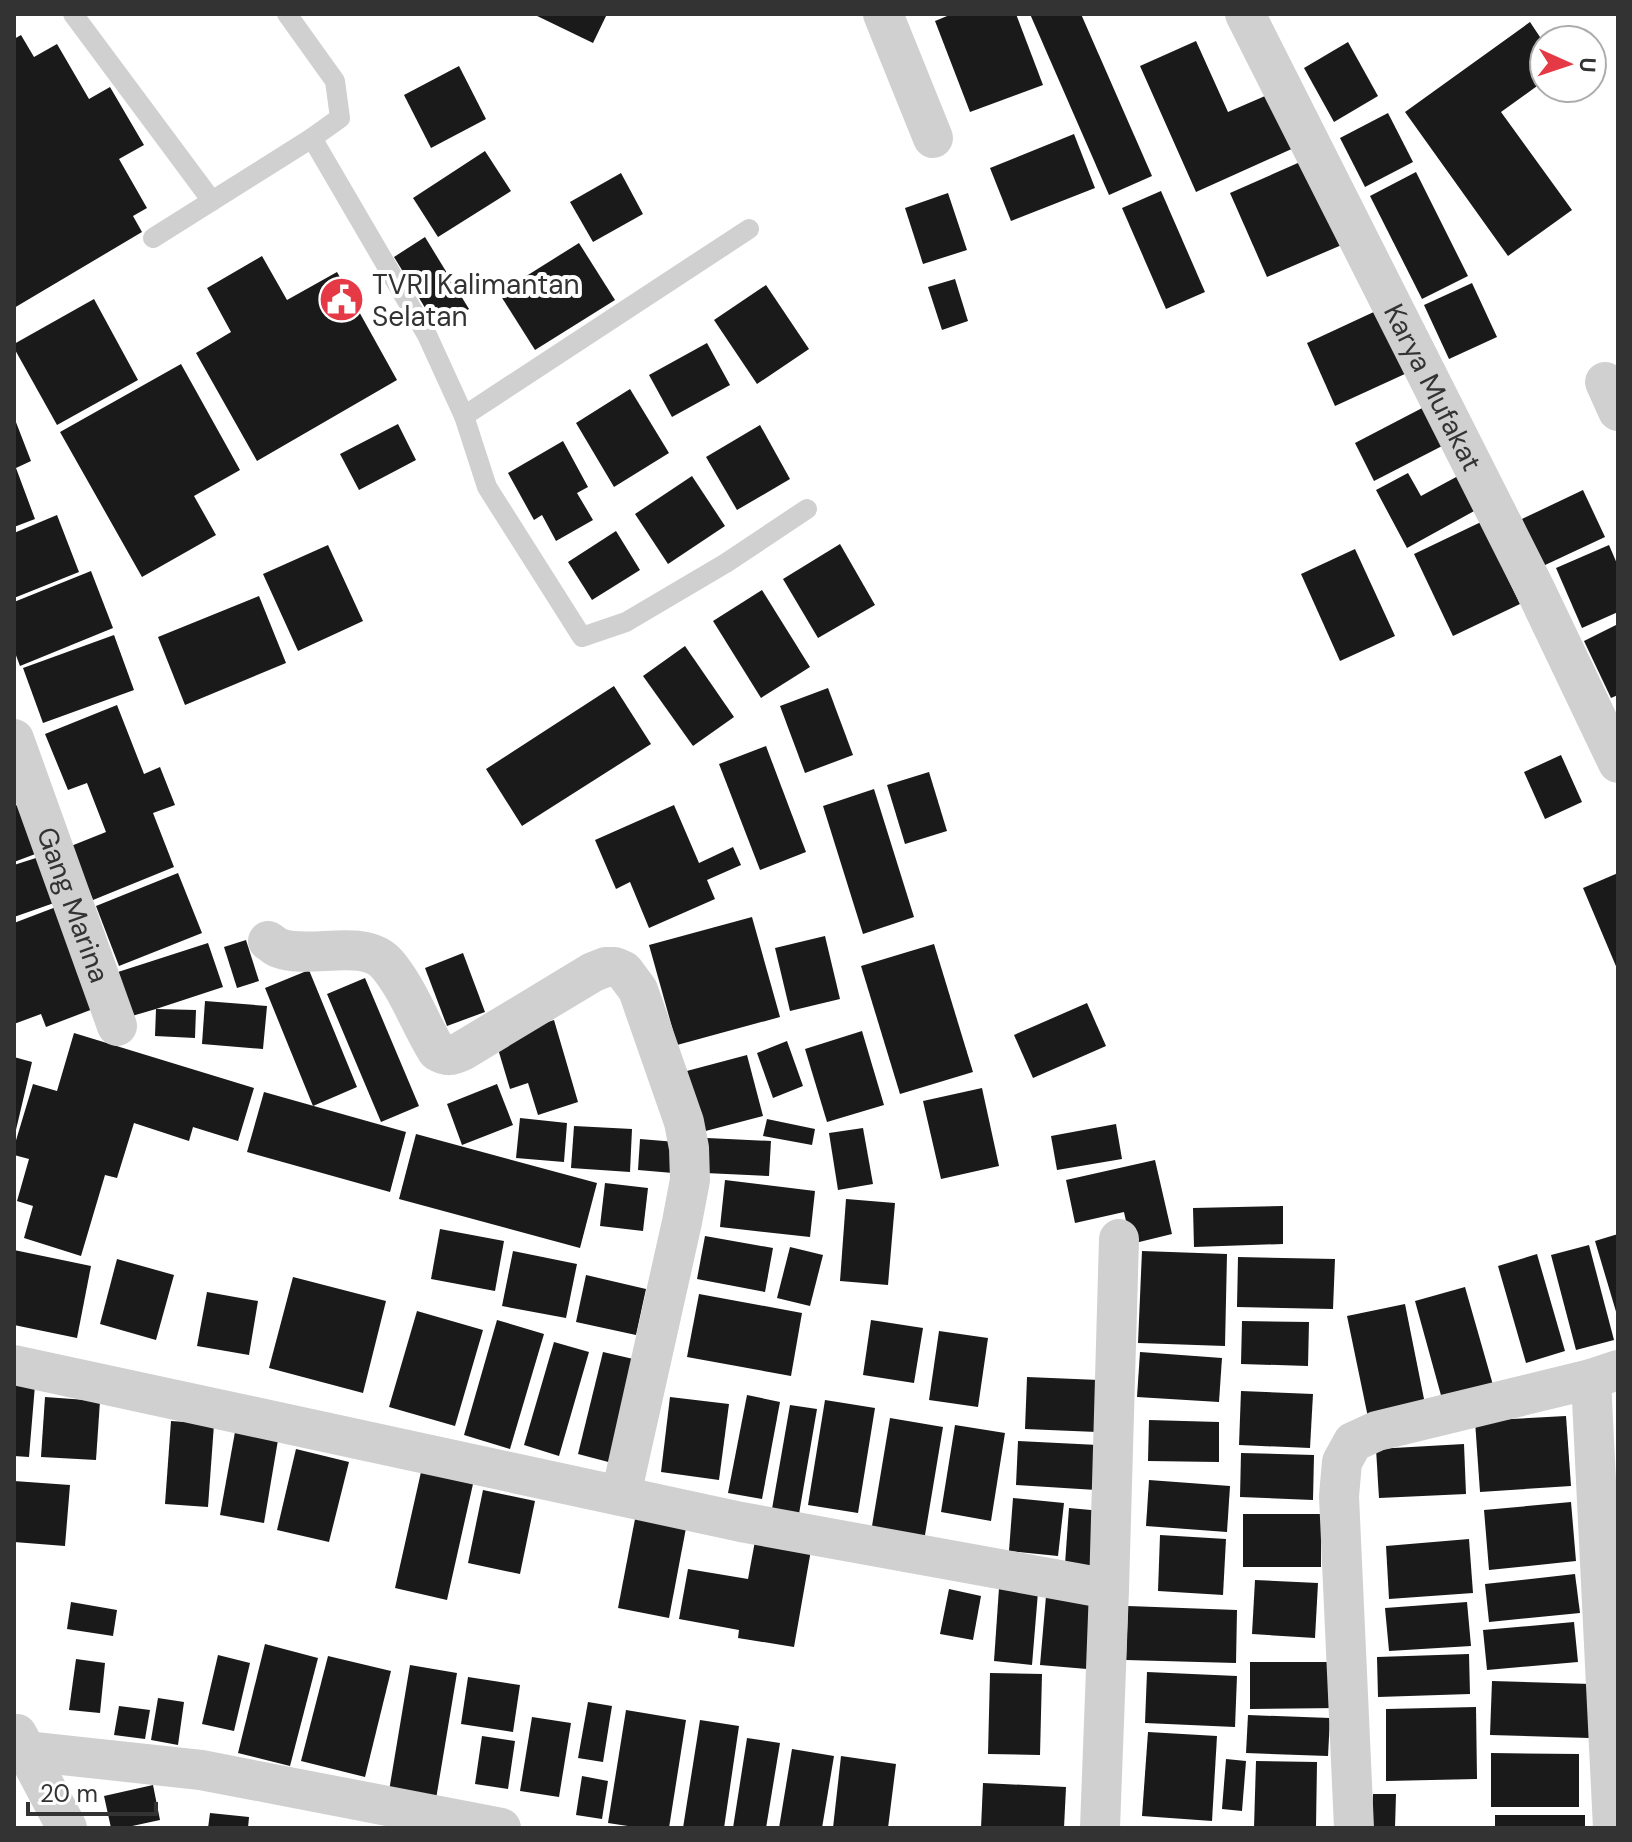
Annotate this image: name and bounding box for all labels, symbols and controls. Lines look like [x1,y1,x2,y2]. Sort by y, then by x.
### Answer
north arrow [1528,24,1608,104]
text: U [1573,57,1602,73]
place label: TVRI Kalimantan Selatan [372,266,580,335]
public building icon: TVRI Kalimantan Selatan [317,276,365,324]
street label: Karya Mufakat [1376,297,1491,477]
street label: Gang Marina [29,822,118,988]
scale bar [28,1766,156,1816]
text: 20 m [40,1778,98,1809]

